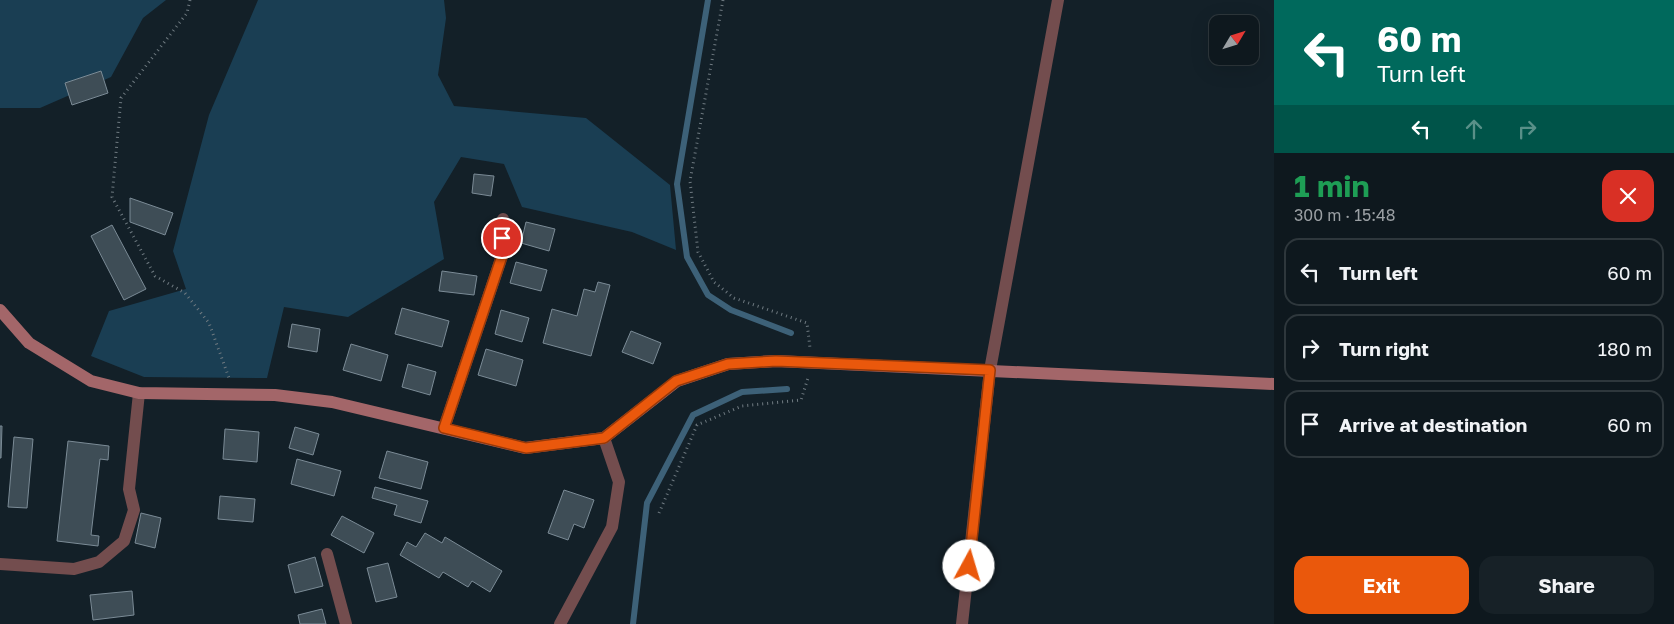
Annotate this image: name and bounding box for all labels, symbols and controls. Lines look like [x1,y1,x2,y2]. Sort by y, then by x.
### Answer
north arrow [1209,15,1259,65]
map controls [1209,15,1259,65]
text: 60 m [1377,18,1461,60]
icon: left [1294,20,1359,85]
text: Turn left [1377,60,1466,87]
icon: left [1407,115,1435,143]
icon: ahead [1460,115,1488,143]
icon: right [1513,115,1541,143]
text: 1 min [1294,168,1370,204]
button: close [1602,170,1654,222]
text: 300 m · 15:48 [1294,205,1396,225]
pin [481,217,523,259]
icon: arrive [488,224,516,252]
icon: left [1296,258,1324,286]
text: Turn left [1339,261,1418,284]
text: 60 m [1607,261,1652,284]
icon: right [1296,334,1324,362]
text: Turn right [1339,337,1429,360]
text: 180 m [1598,337,1652,360]
icon: arrive [1296,410,1324,438]
text: Arrive at destination [1339,413,1527,436]
text: 60 m [1607,413,1652,436]
position arrow [942,539,994,591]
button: Exit [1294,556,1469,614]
button: Share [1479,556,1654,614]

